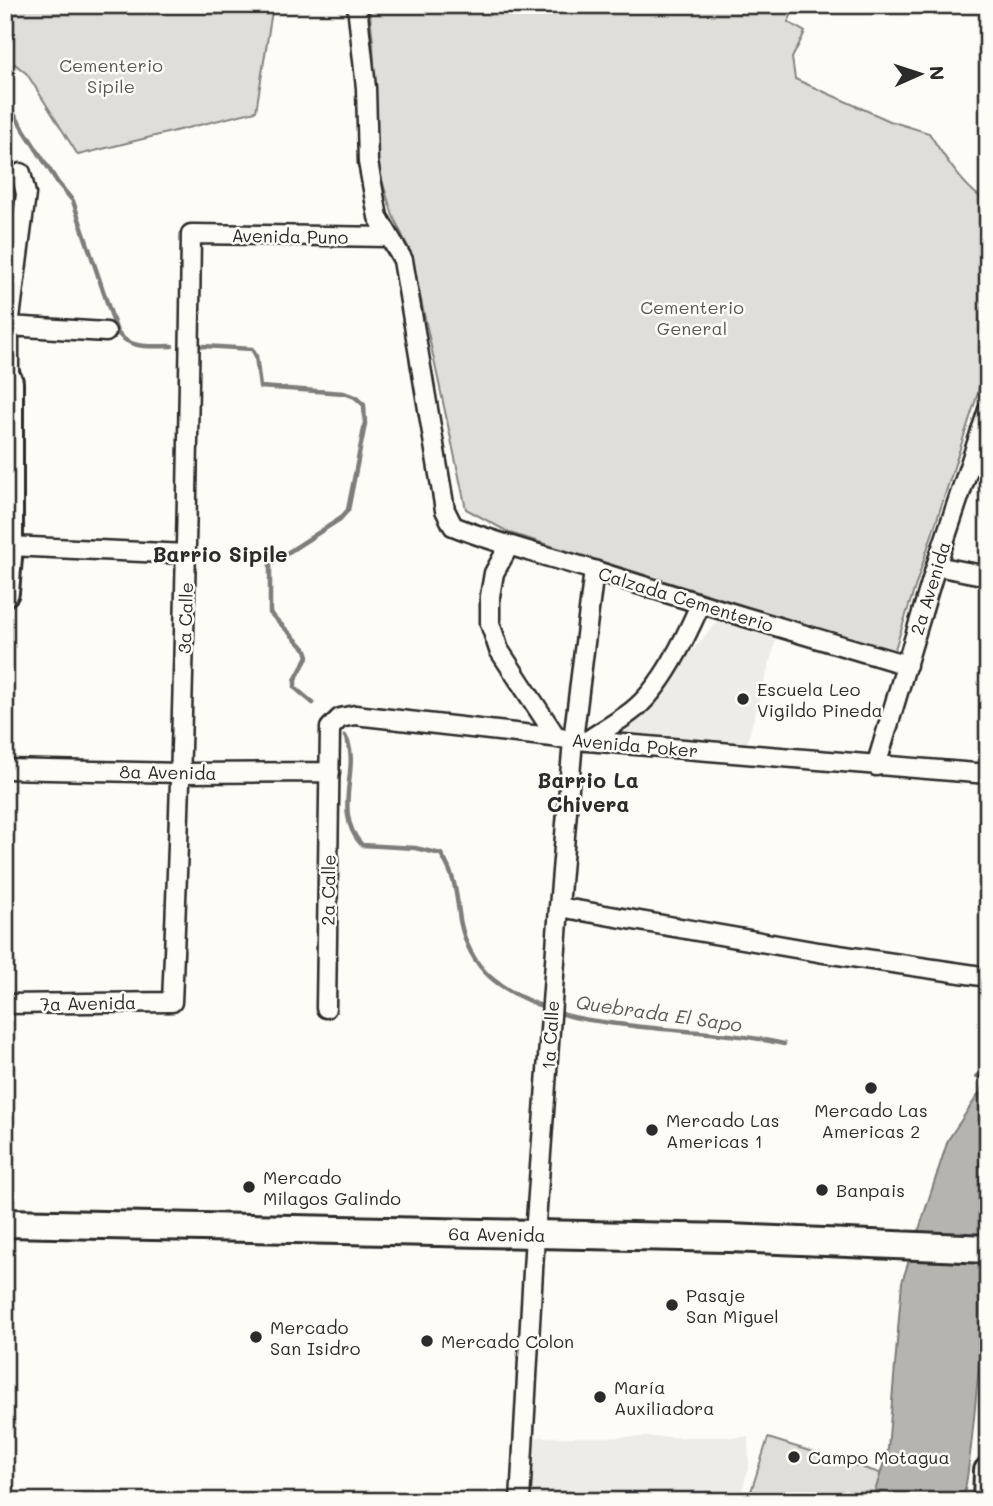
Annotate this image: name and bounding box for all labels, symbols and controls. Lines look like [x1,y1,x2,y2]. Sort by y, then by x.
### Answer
north arrow [884,38,954,108]
park label: Cementerio Sipile [59,53,163,98]
text: N [925,65,950,81]
street label: Avenida Puno [231,223,349,249]
park label: Cementerio General [640,295,744,340]
street label: 2a Avenida [904,538,956,638]
district label: Barrio Sipile [152,540,288,567]
street label: Calzada Cementerio [595,561,777,637]
street label: 3a Calle [172,582,198,654]
place label: Escuela Leo Vigildo Pineda [757,677,883,722]
marker: Escuela Leo Vigildo Pineda [735,691,751,707]
street label: Avenida Poker [571,728,699,762]
street label: 8a Avenida [119,759,217,785]
district label: Barrio La Chivera [537,766,639,817]
street label: 2a Calle [315,854,341,926]
water label: Quebrada El Sapo [574,989,744,1037]
street label: 7a Avenida [40,990,136,1016]
street label: 1a Calle [536,1000,564,1070]
marker: Mercado Las Americas 2 [863,1080,879,1096]
place label: Mercado Las Americas 2 [814,1098,928,1143]
place label: Mercado Las Americas 1 [666,1108,780,1153]
marker: Mercado Las Americas 1 [644,1122,660,1138]
place label: Mercado Milagos Galindo [263,1165,401,1210]
place label: Banpais [836,1178,905,1202]
marker: Mercado Milagos Galindo [241,1179,257,1195]
marker: Banpais [814,1182,830,1198]
street label: 6a Avenida [448,1221,546,1247]
place label: Pasaje San Miguel [686,1283,779,1328]
marker: Pasaje San Miguel [664,1297,680,1313]
place label: Mercado San Isidro [270,1315,361,1360]
marker: Mercado San Isidro [248,1329,264,1345]
place label: Mercado Colon [441,1329,574,1353]
marker: Mercado Colon [419,1333,435,1349]
place label: María Auxiliadora [614,1375,715,1420]
marker: María Auxiliadora [592,1389,608,1405]
place label: Campo Motagua [808,1445,950,1469]
marker: Campo Motagua [786,1449,802,1465]

